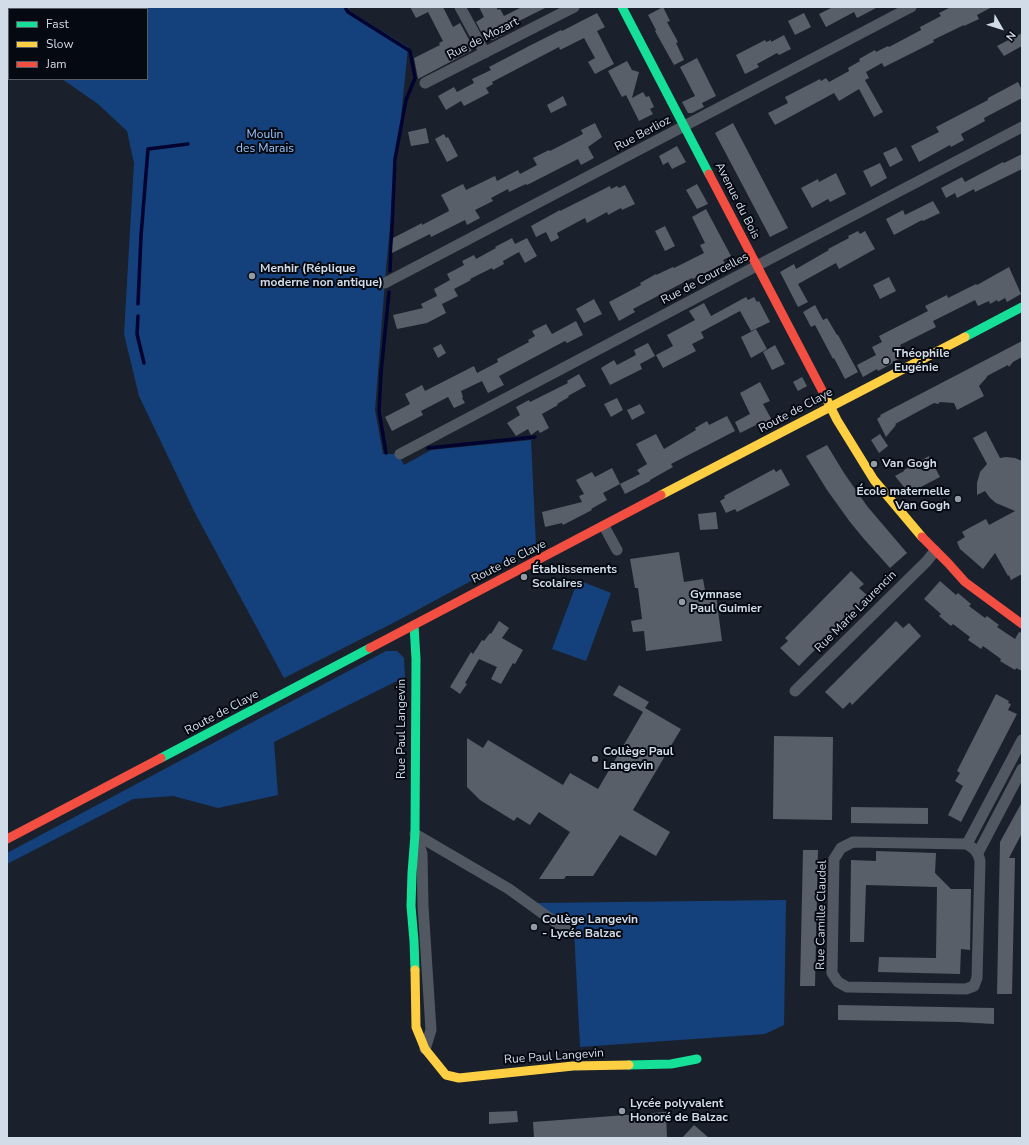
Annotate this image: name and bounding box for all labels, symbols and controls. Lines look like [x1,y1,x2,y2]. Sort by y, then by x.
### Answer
legend [8,8,148,80]
north arrow [981,8,1021,48]
street label: Rue de Mozart [445,15,521,63]
text: Fast [46,16,69,32]
text: N [1002,28,1019,44]
text: Slow [46,36,74,52]
text: Jam [46,56,67,72]
street label: Rue Berlioz [612,113,674,155]
park label: Moulin des Marais [236,128,294,156]
street label: Avenue du Bois [712,160,762,242]
street label: Rue de Courcelles [659,250,751,308]
place label: Menhir (Réplique moderne non antique) [260,262,383,290]
marker: Menhir (Réplique moderne non antique) [247,271,257,281]
place label: Théophile Eugénie [894,347,949,375]
marker: Théophile Eugénie [881,356,891,366]
street label: Route de Claye [757,385,835,437]
place label: Van Gogh [882,457,937,471]
marker: Van Gogh [869,459,879,469]
place label: École maternelle Van Gogh [856,485,950,513]
marker: École maternelle Van Gogh [953,494,963,504]
street label: Route de Claye [469,537,549,587]
place label: Établissements Scolaires [532,563,617,591]
street label: Rue Marie Laurencin [812,568,900,656]
marker: Établissements Scolaires [519,572,529,582]
place label: Gymnase Paul Guimier [690,588,762,616]
marker: Gymnase Paul Guimier [677,597,687,607]
street label: Rue Paul Langevin [395,679,409,779]
street label: Route de Claye [183,687,261,739]
place label: Collège Paul Langevin [603,745,674,773]
marker: Collège Paul Langevin [590,754,600,764]
street label: Rue Camille Claudel [814,860,830,970]
place label: Collège Langevin - Lycée Balzac [542,913,638,941]
marker: Collège Langevin - Lycée Balzac [529,922,539,932]
street label: Rue Paul Langevin [504,1046,604,1068]
place label: Lycée polyvalent Honoré de Balzac [630,1097,728,1125]
marker: Lycée polyvalent Honoré de Balzac [617,1106,627,1116]

